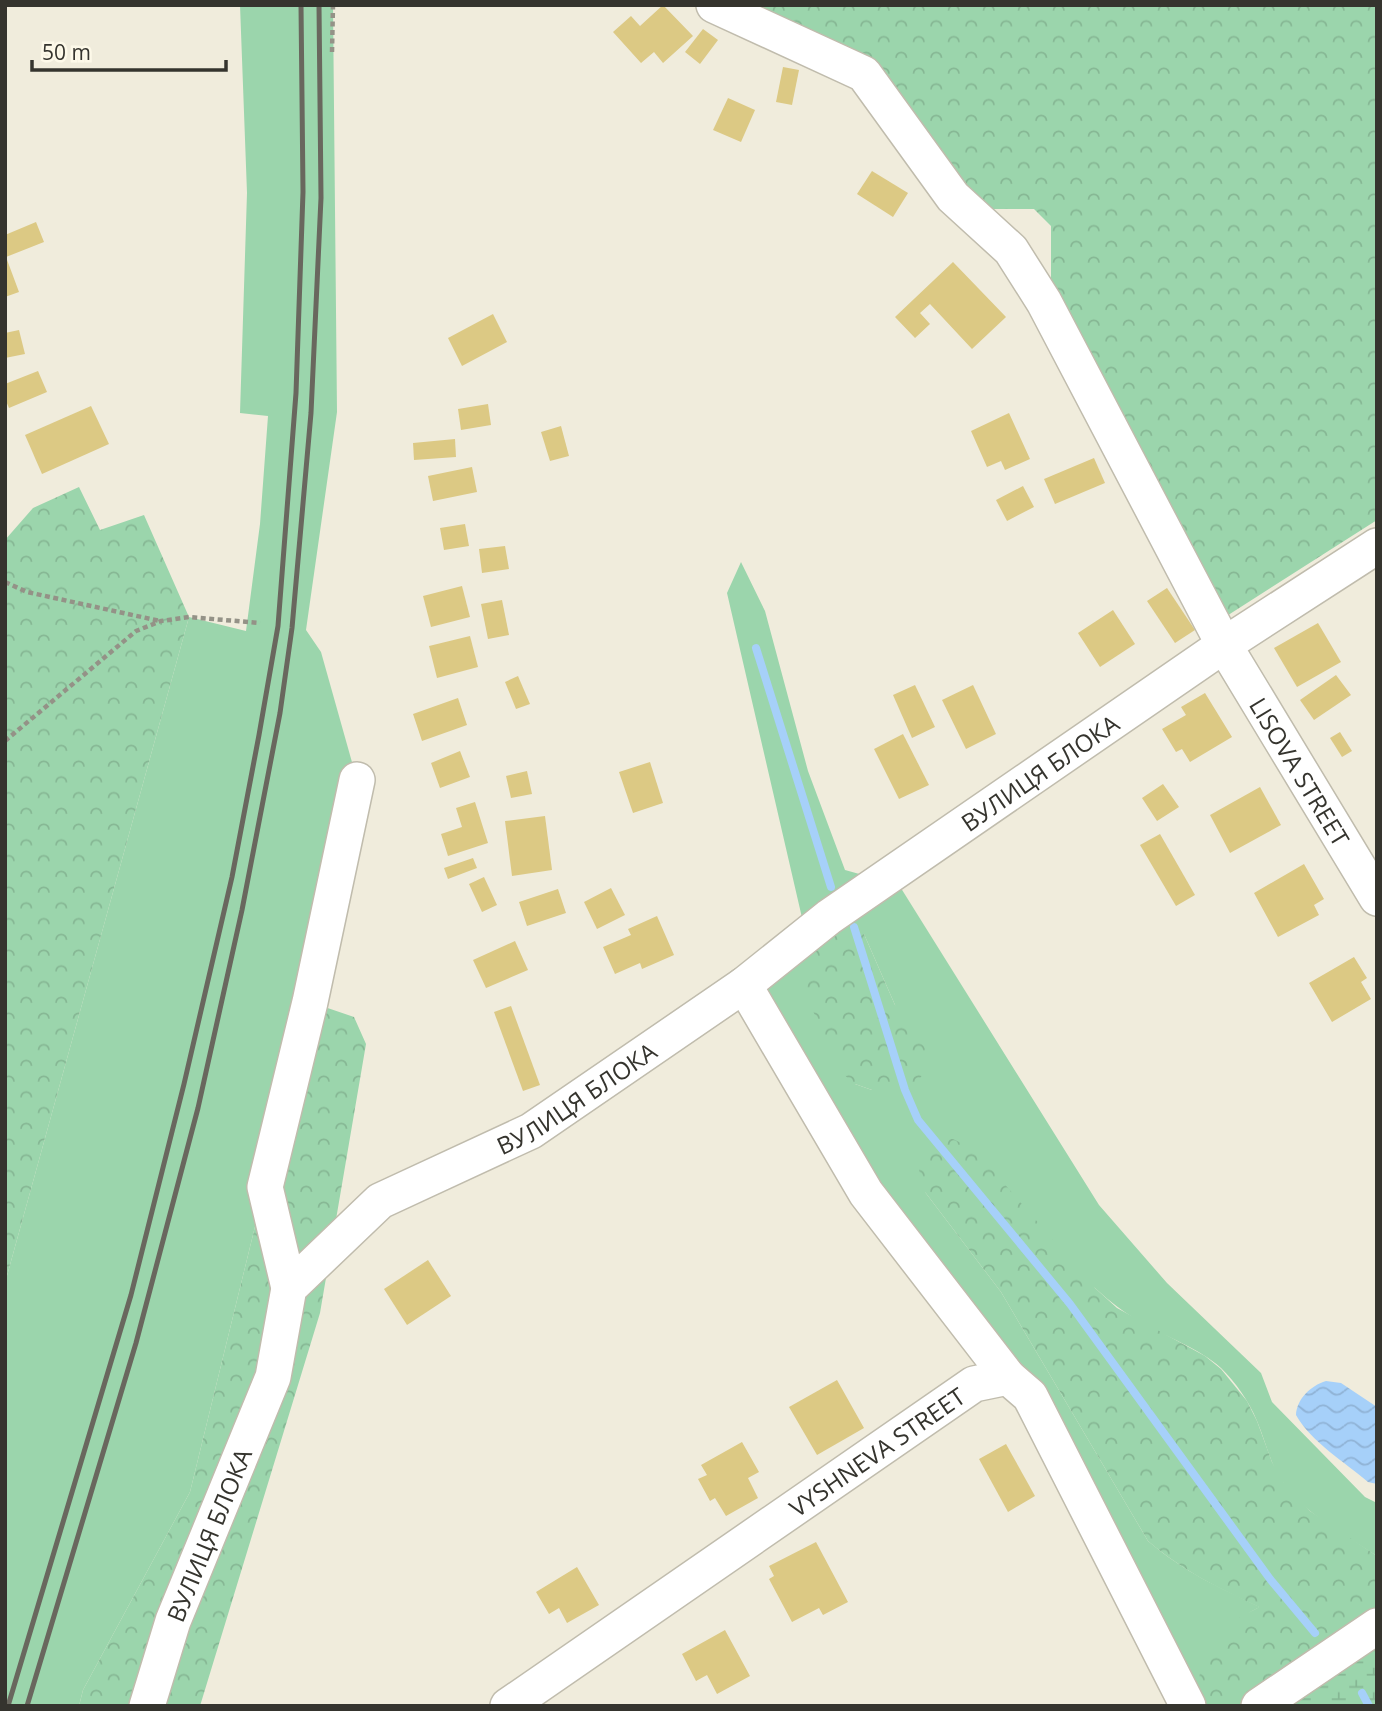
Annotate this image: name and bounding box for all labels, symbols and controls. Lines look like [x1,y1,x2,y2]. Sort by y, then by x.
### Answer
scale bar [32,28,226,72]
text: 50 m [42,38,91,66]
street label: LISOVA STREET [1243,691,1358,852]
street label: ВУЛИЦЯ БЛОКА [954,706,1126,838]
street label: ВУЛИЦЯ БЛОКА [491,1033,663,1161]
street label: VYSHNEVA STREET [782,1379,971,1524]
street label: ВУЛИЦЯ БЛОКА [158,1442,259,1627]

